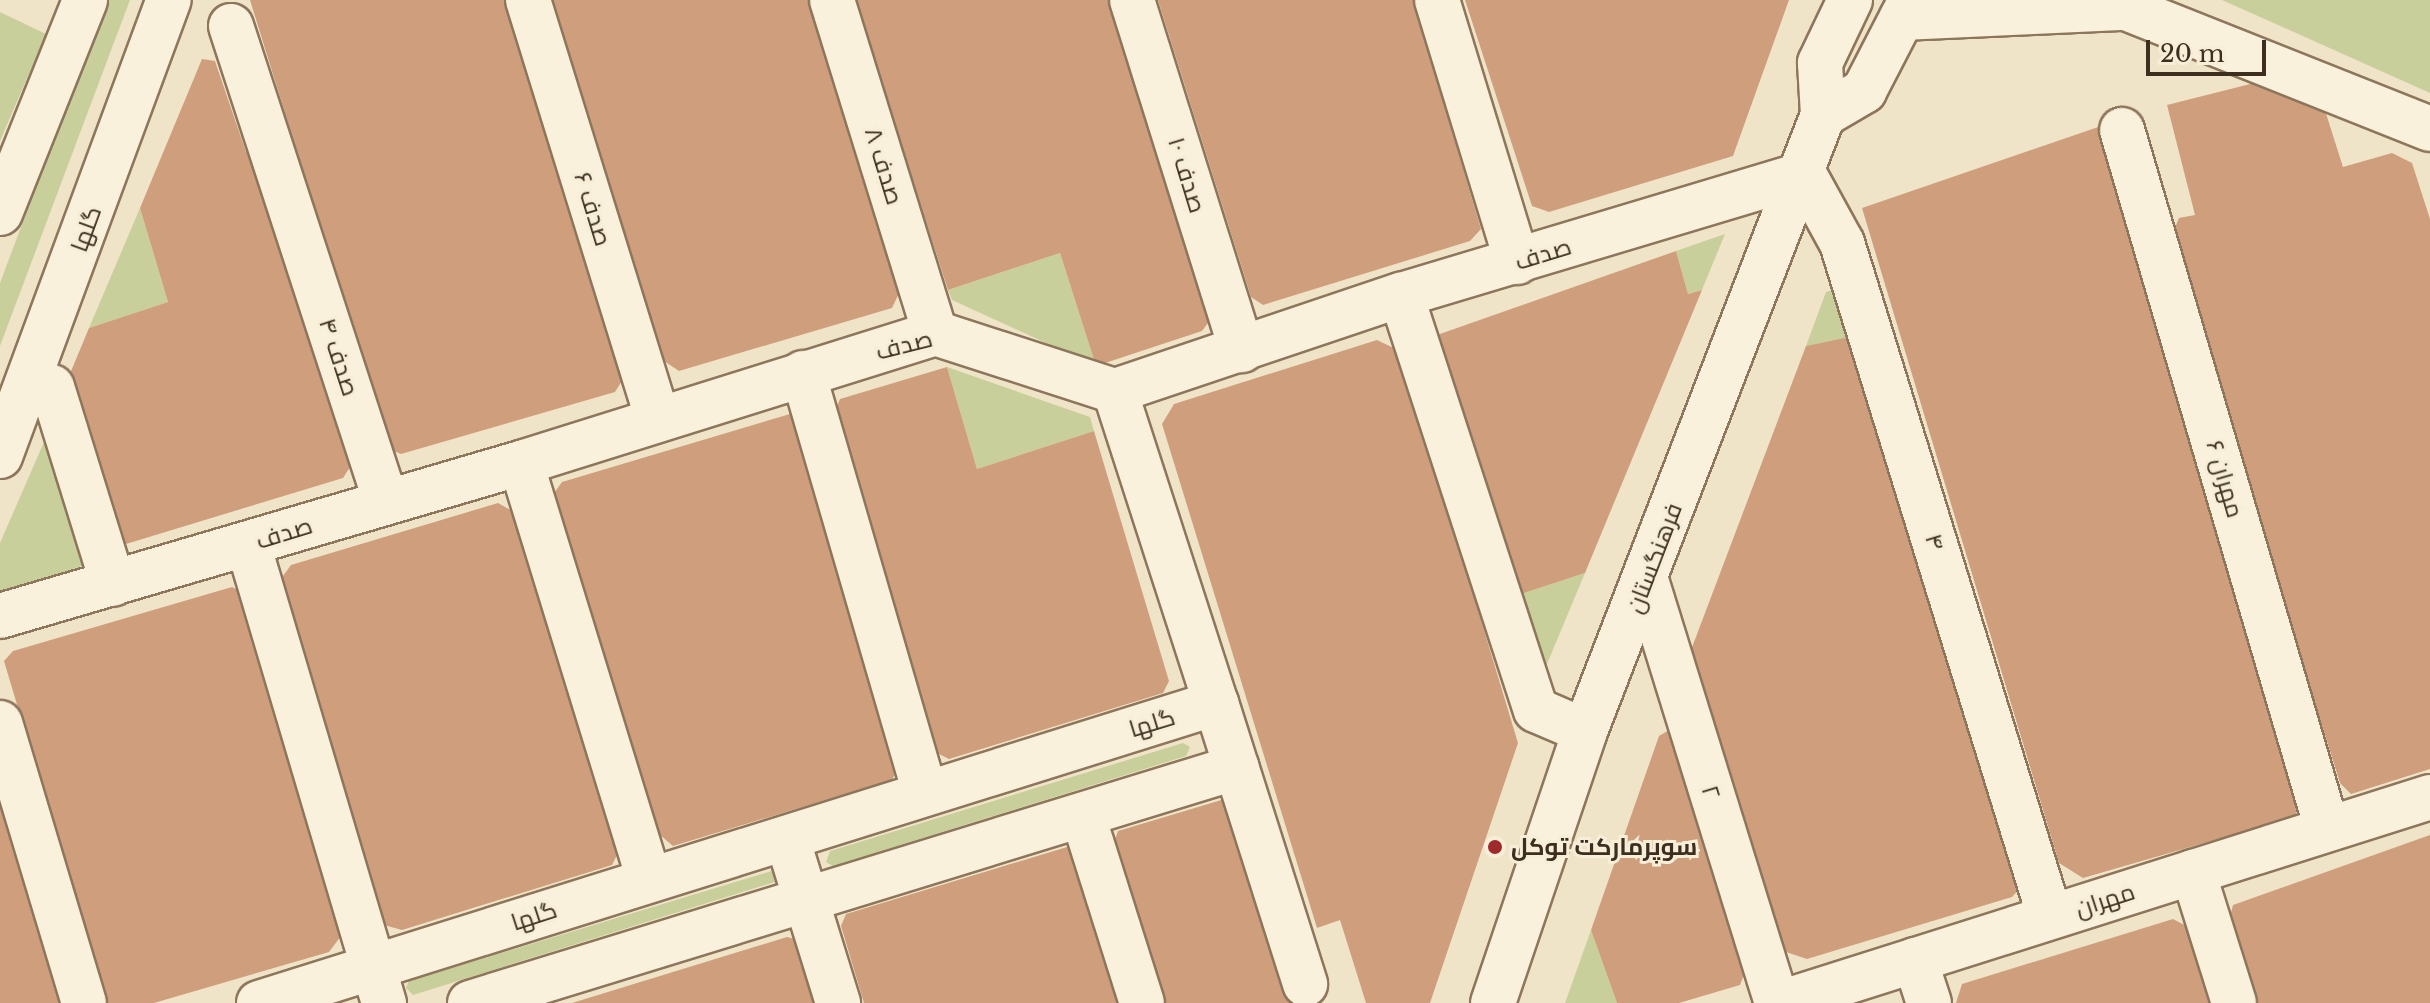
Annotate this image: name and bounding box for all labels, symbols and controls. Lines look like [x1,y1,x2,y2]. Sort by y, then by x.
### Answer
scale bar [2150,24,2270,74]
text: 20 m [2160,39,2225,68]
street label: صدف ۸ [859,124,909,208]
street label: صدف ۱۰ [1162,134,1212,216]
street label: صدف ۶ [568,169,618,249]
street label: گلها [65,202,107,256]
street label: صدف [1511,232,1575,276]
street label: صدف ۴ [313,314,365,400]
street label: صدف [873,324,935,366]
street label: مهران ۶ [2200,437,2250,521]
street label: فرهنگستان [1620,499,1688,617]
street label: صدف [252,511,316,555]
street label: ۴ [1919,530,1951,554]
street label: گلها [1126,702,1178,744]
street label: ۲ [1695,782,1727,802]
place label: سوپرمارکت توکل [1511,833,1697,861]
marker: سوپرمارکت توکل [1486,838,1504,856]
street label: مهران [2072,877,2138,923]
street label: گلها [507,895,561,937]

